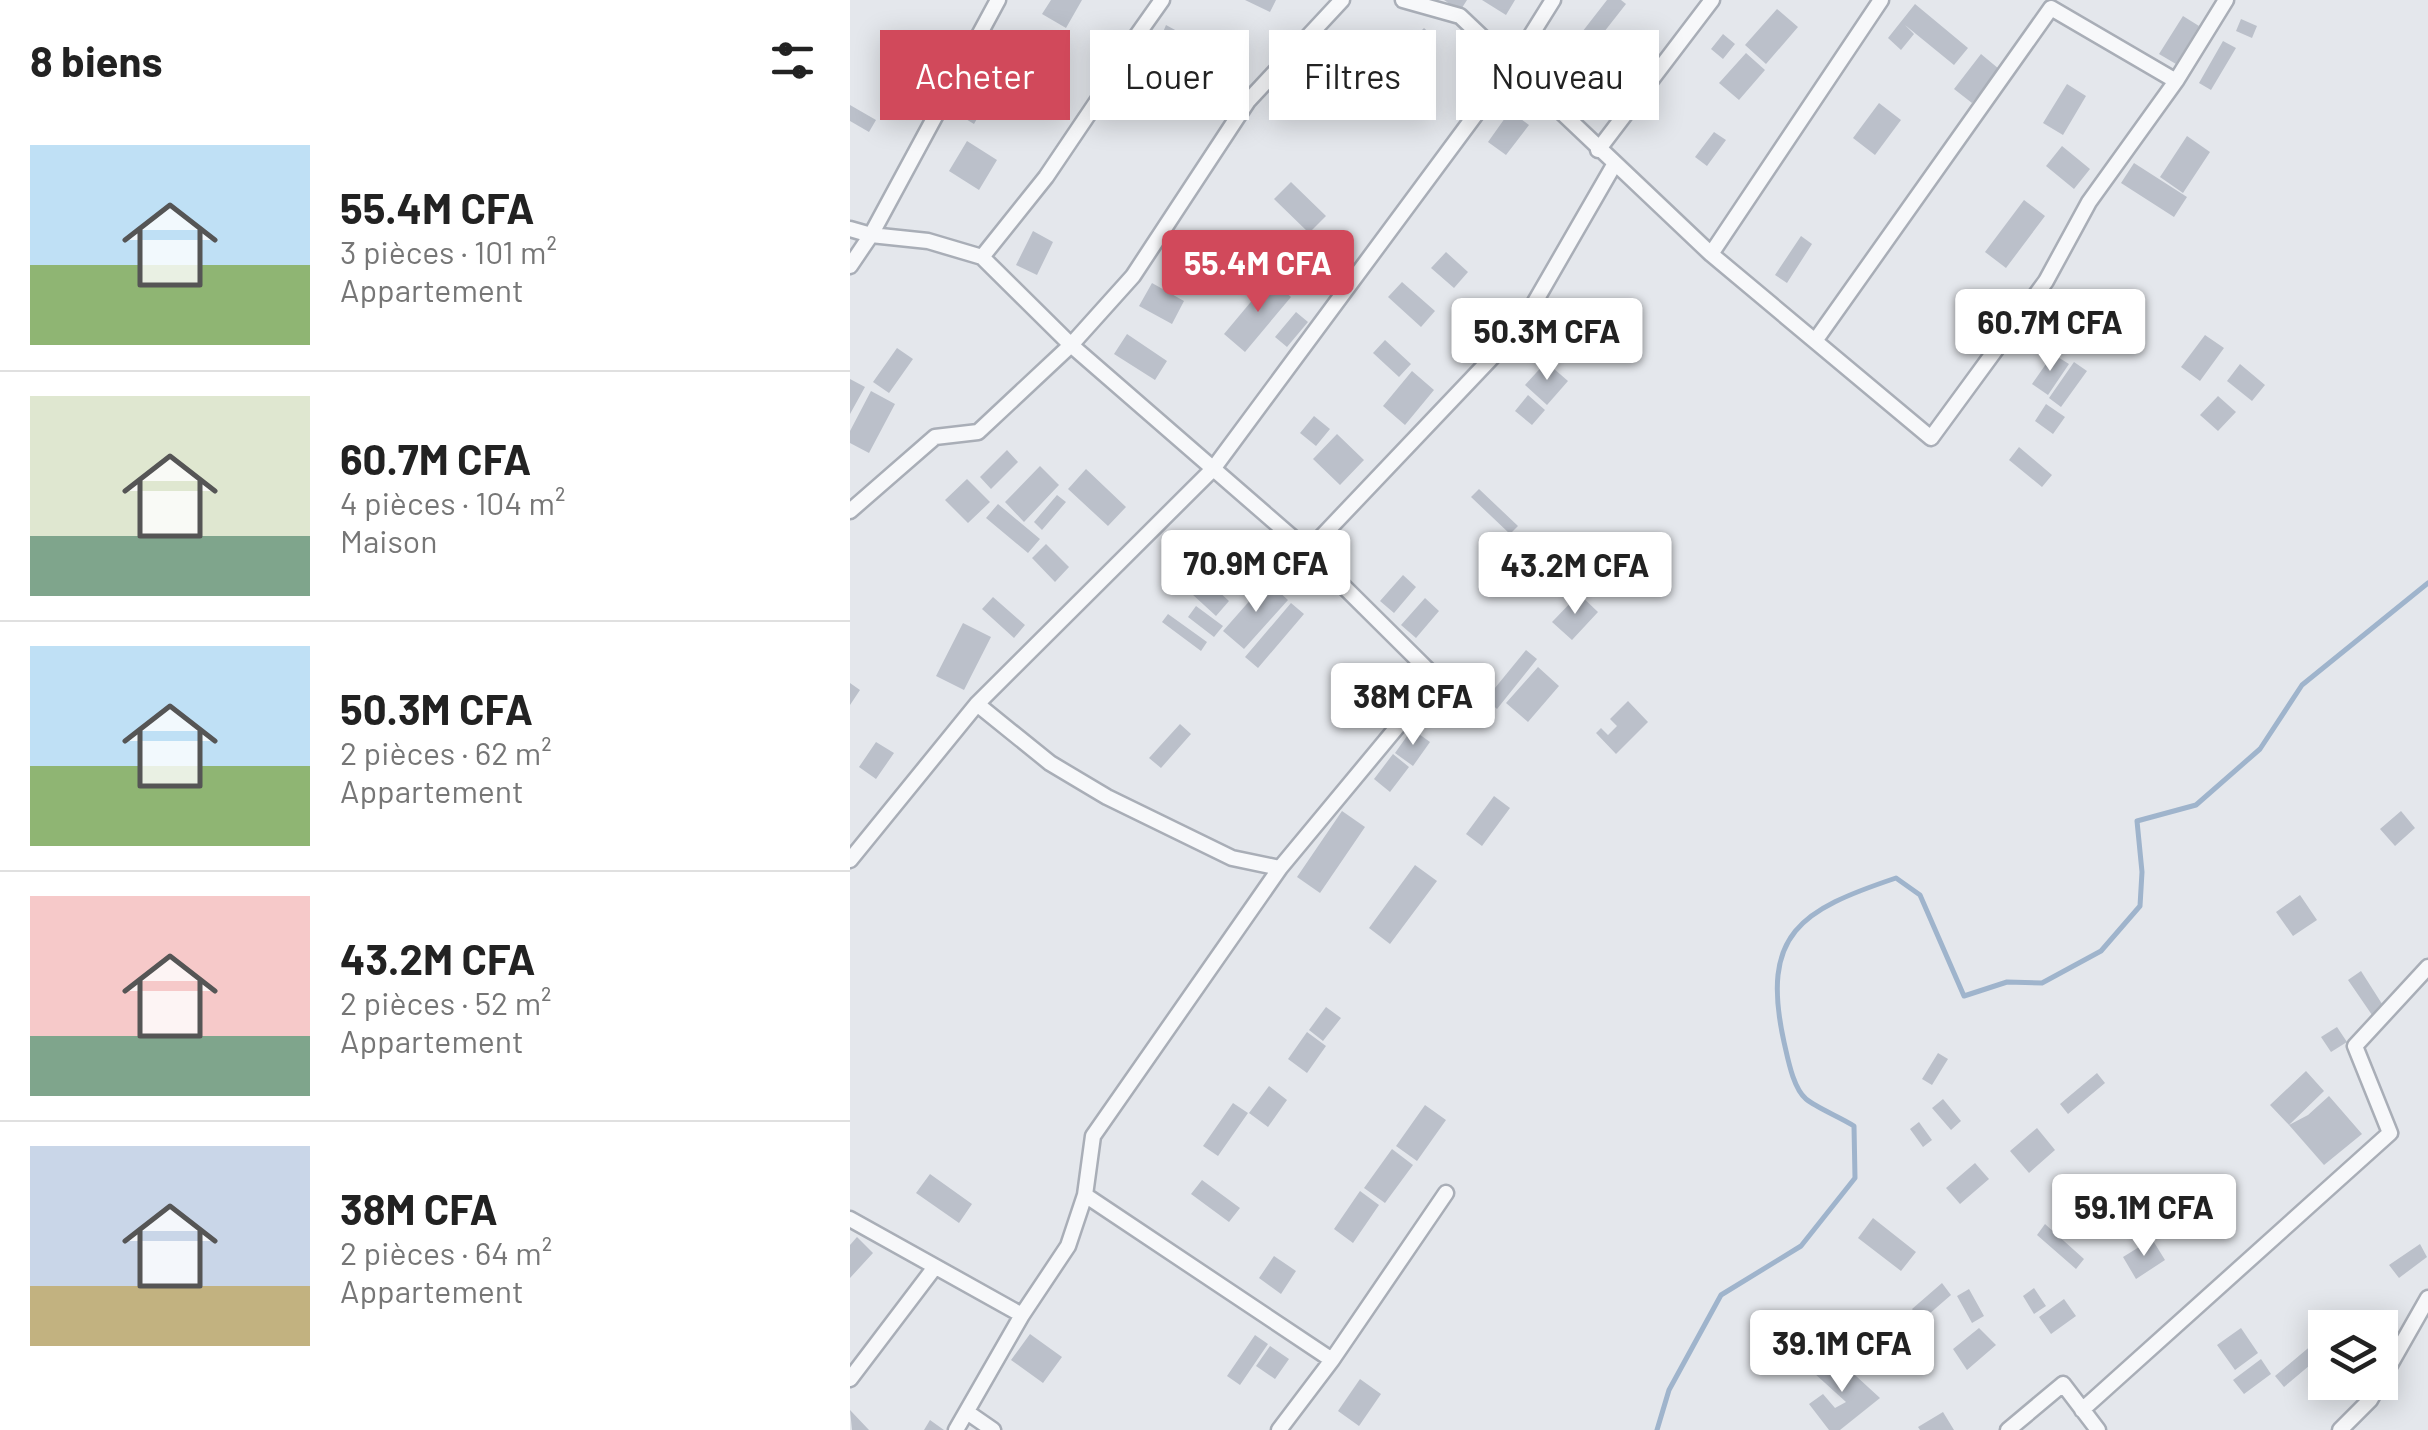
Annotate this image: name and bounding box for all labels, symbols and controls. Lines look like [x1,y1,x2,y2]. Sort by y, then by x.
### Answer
chip: Acheter [880,30,1070,120]
chip: Louer [1090,30,1249,120]
chip: Filtres [1269,30,1436,120]
chip: Nouveau [1456,30,1659,120]
icon: filters [765,33,820,88]
text: 8 biens [30,35,163,85]
text: 55.4M CFA [340,182,534,232]
icon: home [110,185,230,305]
pin: 55.4M CFA [1144,230,1372,315]
text: 3 pièces · 101 m² [340,232,557,270]
text: 55.4M CFA [1184,243,1332,281]
text: Appartement [340,270,524,308]
pin: 60.7M CFA [1936,289,2164,374]
pin: 50.3M CFA [1433,298,1661,383]
text: 60.7M CFA [1977,302,2123,340]
text: 50.3M CFA [1473,311,1621,349]
text: 60.7M CFA [340,433,531,483]
icon: home [110,436,230,556]
text: 4 pièces · 104 m² [340,483,565,521]
text: Maison [340,521,437,559]
pin: 70.9M CFA [1142,530,1370,615]
pin: 43.2M CFA [1461,532,1689,617]
text: 70.9M CFA [1183,543,1329,581]
text: 43.2M CFA [1501,545,1649,583]
pin: 38M CFA [1321,663,1505,748]
text: 38M CFA [1353,676,1473,714]
text: 50.3M CFA [340,683,533,733]
icon: home [110,686,230,806]
text: 2 pièces · 62 m² [340,733,552,771]
text: Appartement [340,771,524,809]
text: 43.2M CFA [340,933,535,983]
icon: home [110,936,230,1056]
text: 2 pièces · 52 m² [340,983,552,1021]
text: Appartement [340,1021,524,1059]
pin: 59.1M CFA [2030,1174,2258,1259]
text: 38M CFA [340,1183,498,1233]
icon: home [110,1186,230,1306]
text: 59.1M CFA [2074,1187,2214,1225]
text: 2 pièces · 64 m² [340,1233,552,1271]
text: Appartement [340,1271,524,1309]
pin: 39.1M CFA [1728,1310,1956,1395]
map controls [2308,1310,2398,1400]
button: layers [2308,1310,2398,1400]
text: 39.1M CFA [1772,1323,1912,1361]

